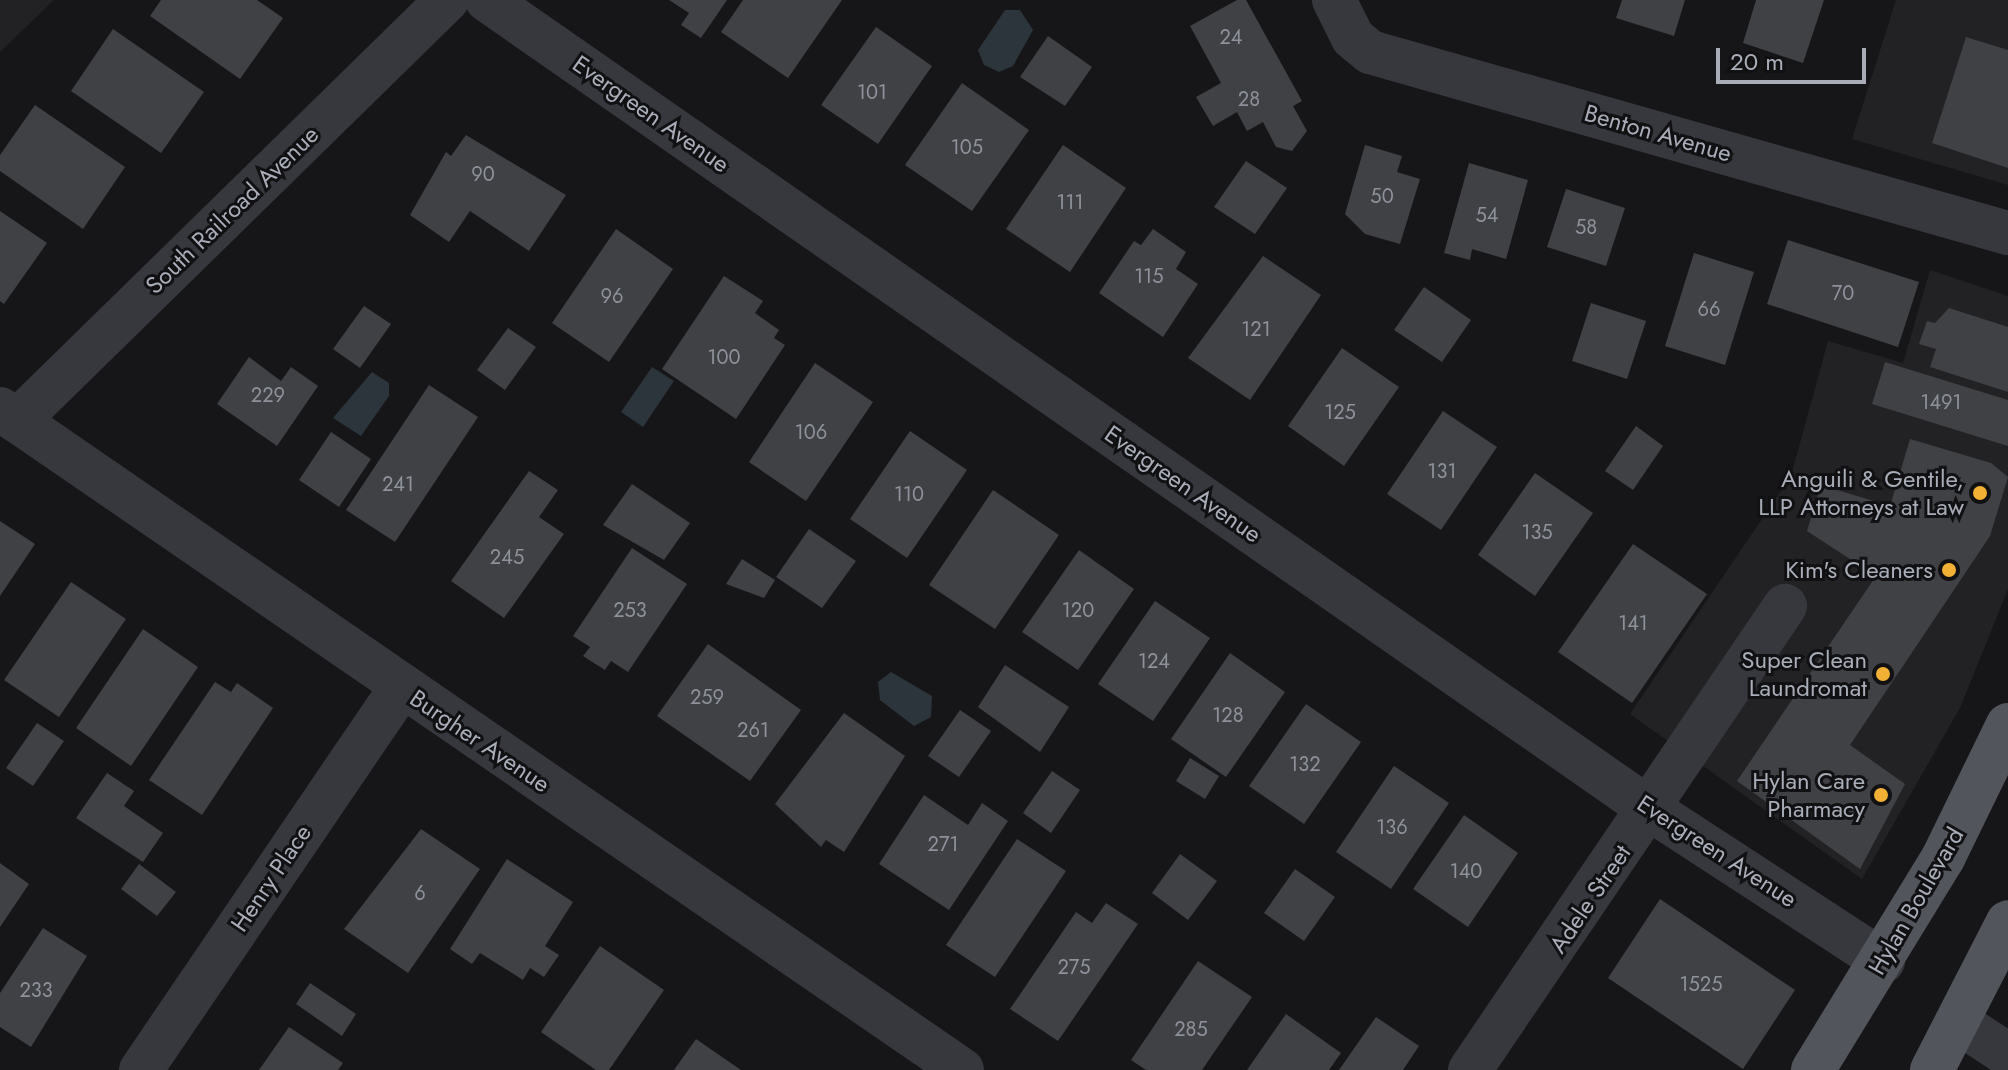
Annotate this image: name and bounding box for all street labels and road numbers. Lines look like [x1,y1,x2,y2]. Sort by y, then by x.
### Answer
street label: Evergreen Avenue [567,49,735,179]
street label: Benton Avenue [1581,98,1735,168]
street label: South Railroad Avenue [140,120,324,300]
street label: Evergreen Avenue [1099,419,1267,549]
street label: Burgher Avenue [405,684,555,798]
street label: Evergreen Avenue [1632,789,1802,913]
street label: Henry Place [225,819,317,937]
street label: Hylan Boulevard [1862,822,1970,980]
street label: Adele Street [1543,839,1637,959]

